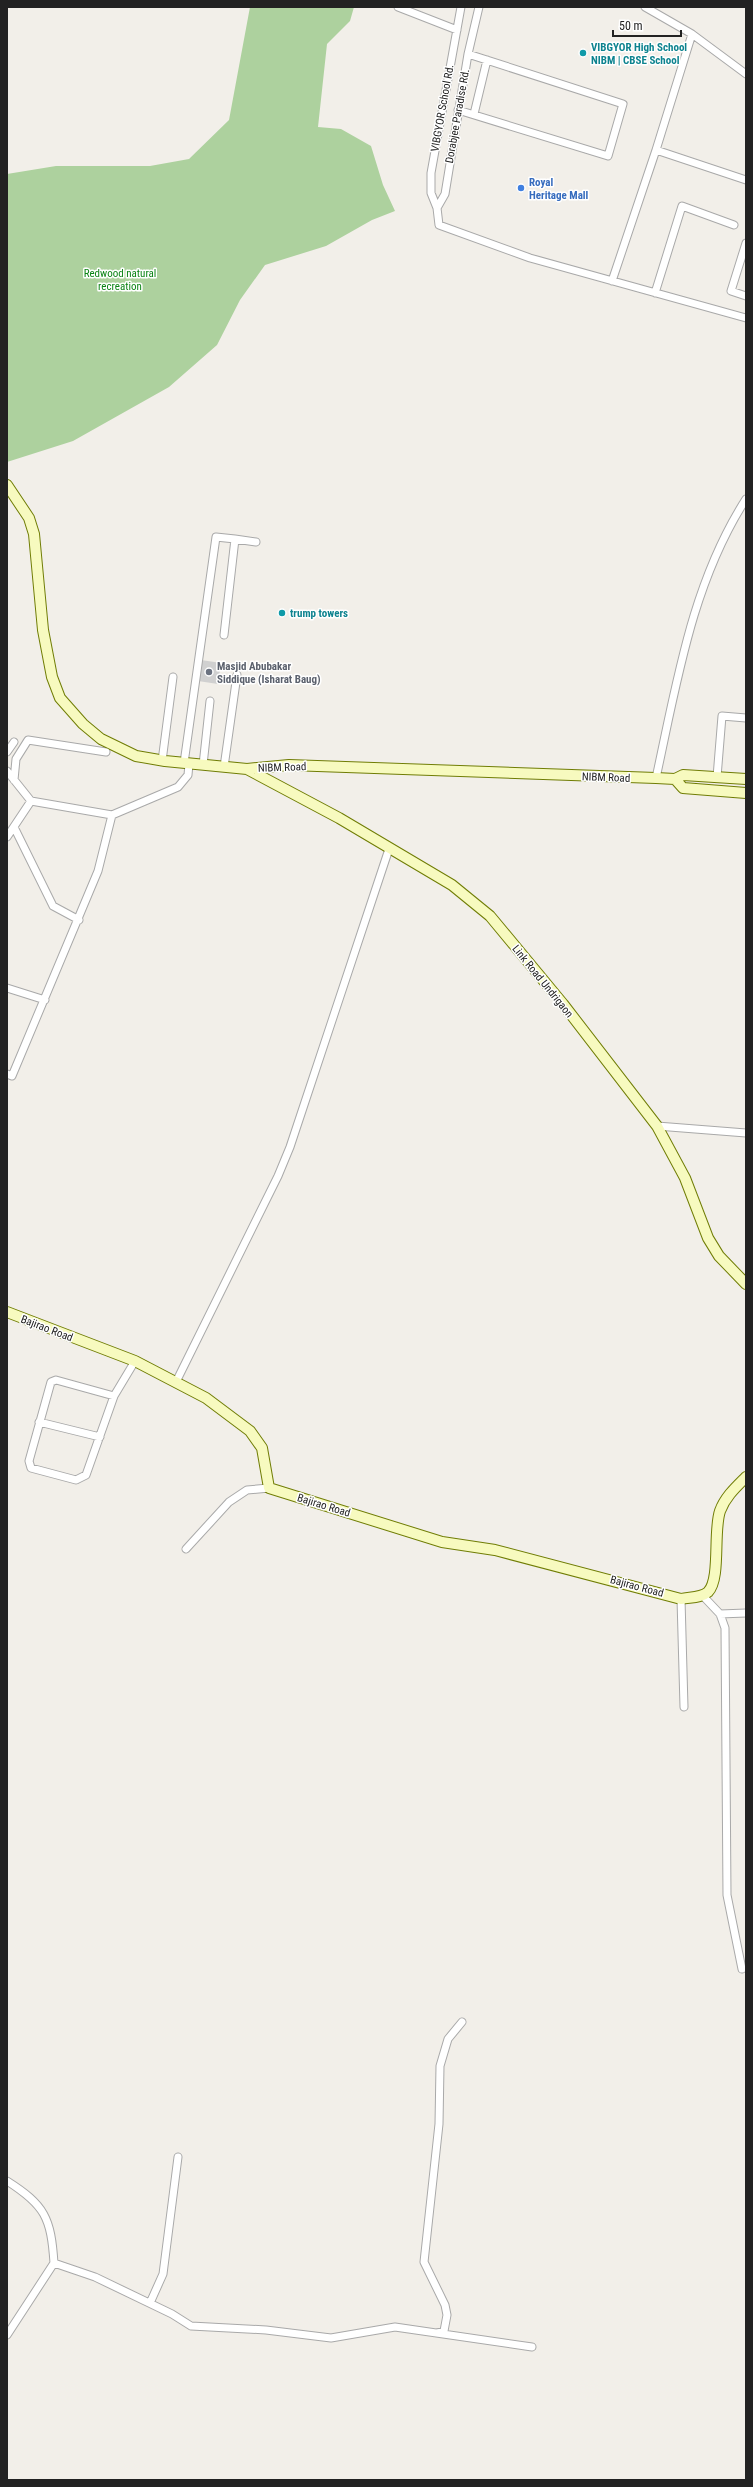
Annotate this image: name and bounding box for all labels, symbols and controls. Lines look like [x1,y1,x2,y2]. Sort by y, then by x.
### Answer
scale bar [613,12,681,38]
text: 50 m [619,19,643,33]
place label: VIBGYOR High School NIBM | CBSE School [591,41,687,67]
marker: VIBGYOR High School NIBM | CBSE School [578,48,588,58]
street label: VIBGYOR School Rd. [428,63,457,153]
street label: Dorabjee Paradise Rd. [443,68,472,164]
place label: Royal Heritage Mall [529,176,589,202]
marker: Royal Heritage Mall [516,183,526,193]
park label: Redwood natural recreation [84,267,156,293]
place label: trump towers [290,607,348,620]
marker: trump towers [277,608,287,618]
place label: Masjid Abubakar Siddique (Isharat Baug) [217,660,321,686]
marker: Masjid Abubakar Siddique (Isharat Baug) [204,667,214,677]
street label: NIBM Road [258,760,306,775]
street label: NIBM Road [582,770,630,785]
street label: Link Road Undrigaon [509,942,576,1020]
street label: Bajirao Road [19,1313,75,1344]
street label: Bajirao Road [296,1491,352,1520]
street label: Bajirao Road [609,1573,665,1600]

